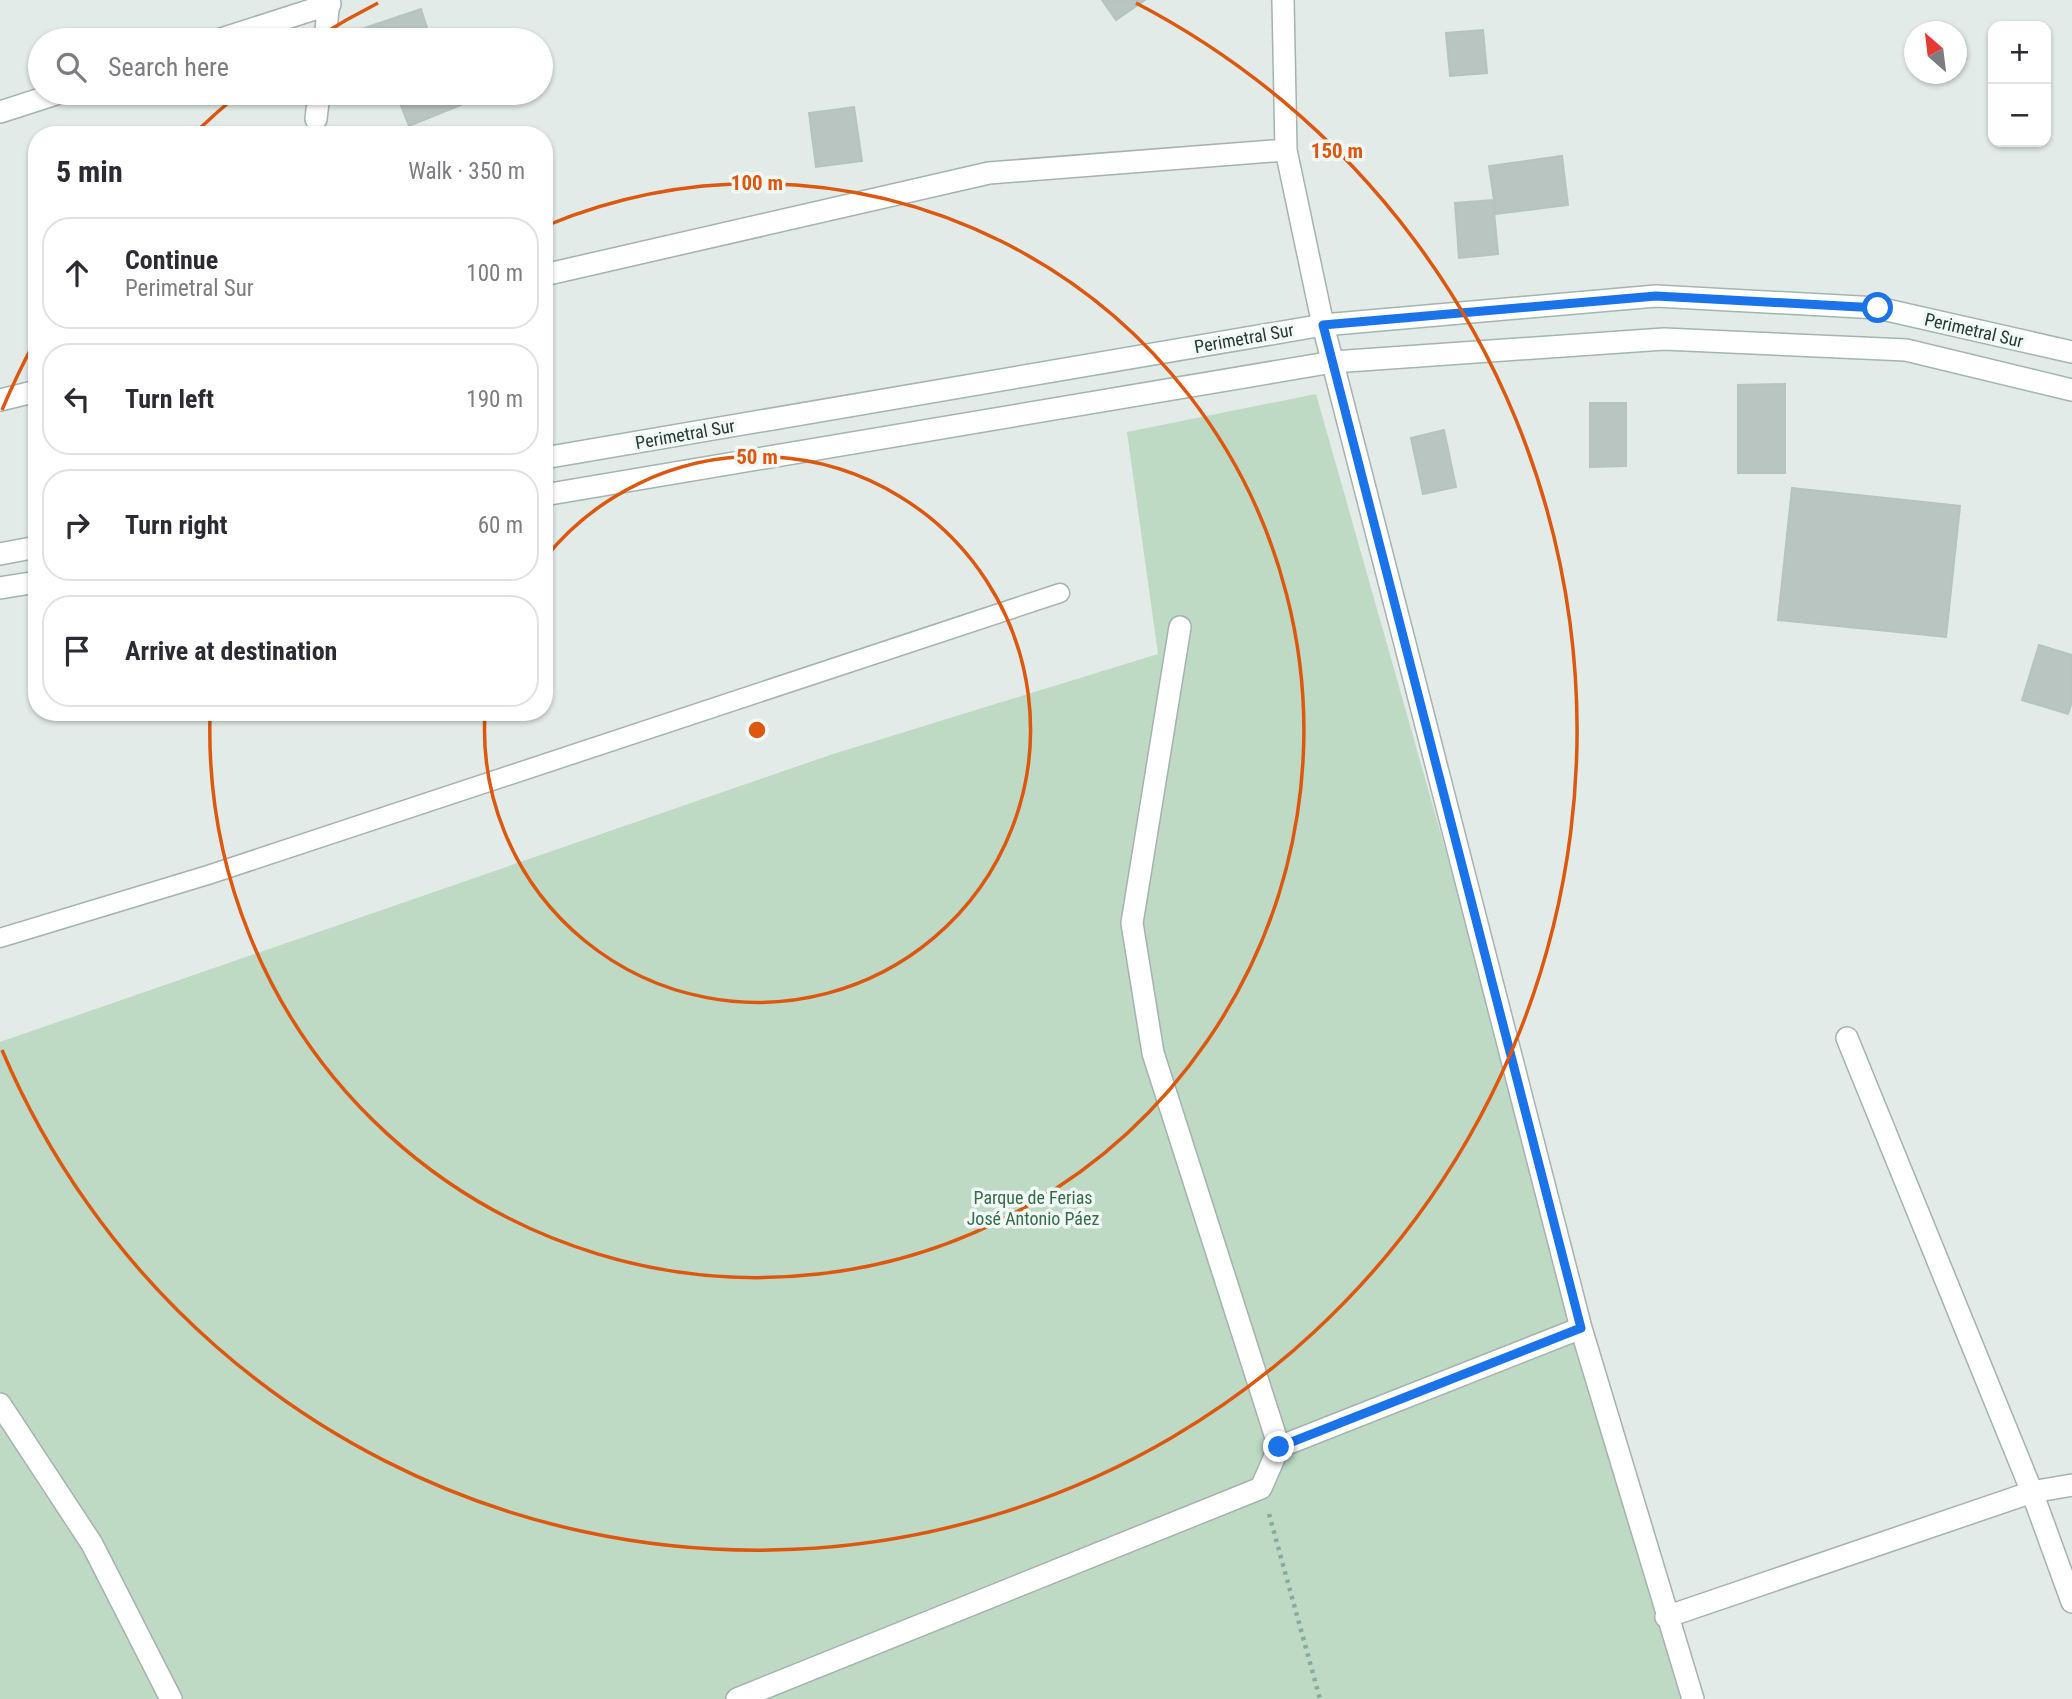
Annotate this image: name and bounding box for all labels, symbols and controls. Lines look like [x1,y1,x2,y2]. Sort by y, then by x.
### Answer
north arrow [1904,21,1967,84]
map controls [1988,21,2051,147]
button: + [1988,21,2051,84]
search box [28,28,553,105]
icon: search [52,48,90,86]
text: Search here [108,52,229,82]
button: − [1988,84,2051,147]
text: 150 m [1311,139,1363,163]
text: 5 min [56,154,123,189]
text: Walk · 350 m [408,158,525,185]
text: 100 m [731,171,783,195]
text: Continue [125,245,218,275]
icon: ahead [58,254,96,292]
text: 100 m [466,260,523,287]
text: Perimetral Sur [125,275,254,302]
route start [1862,292,1893,323]
street label: Perimetral Sur [1923,308,2026,352]
street label: Perimetral Sur [1193,319,1296,357]
icon: left [58,380,96,418]
text: Turn left [125,384,214,414]
text: 190 m [466,386,523,413]
street label: Perimetral Sur [634,415,737,453]
text: 50 m [736,445,778,469]
icon: right [58,506,96,544]
text: Turn right [125,510,227,540]
text: 60 m [478,512,523,539]
icon: arrive [58,632,96,670]
text: Arrive at destination [125,636,337,666]
centre of rings [745,718,769,742]
park label: Parque de Ferias José Antonio Páez [967,1187,1099,1229]
route end [1263,1431,1294,1462]

